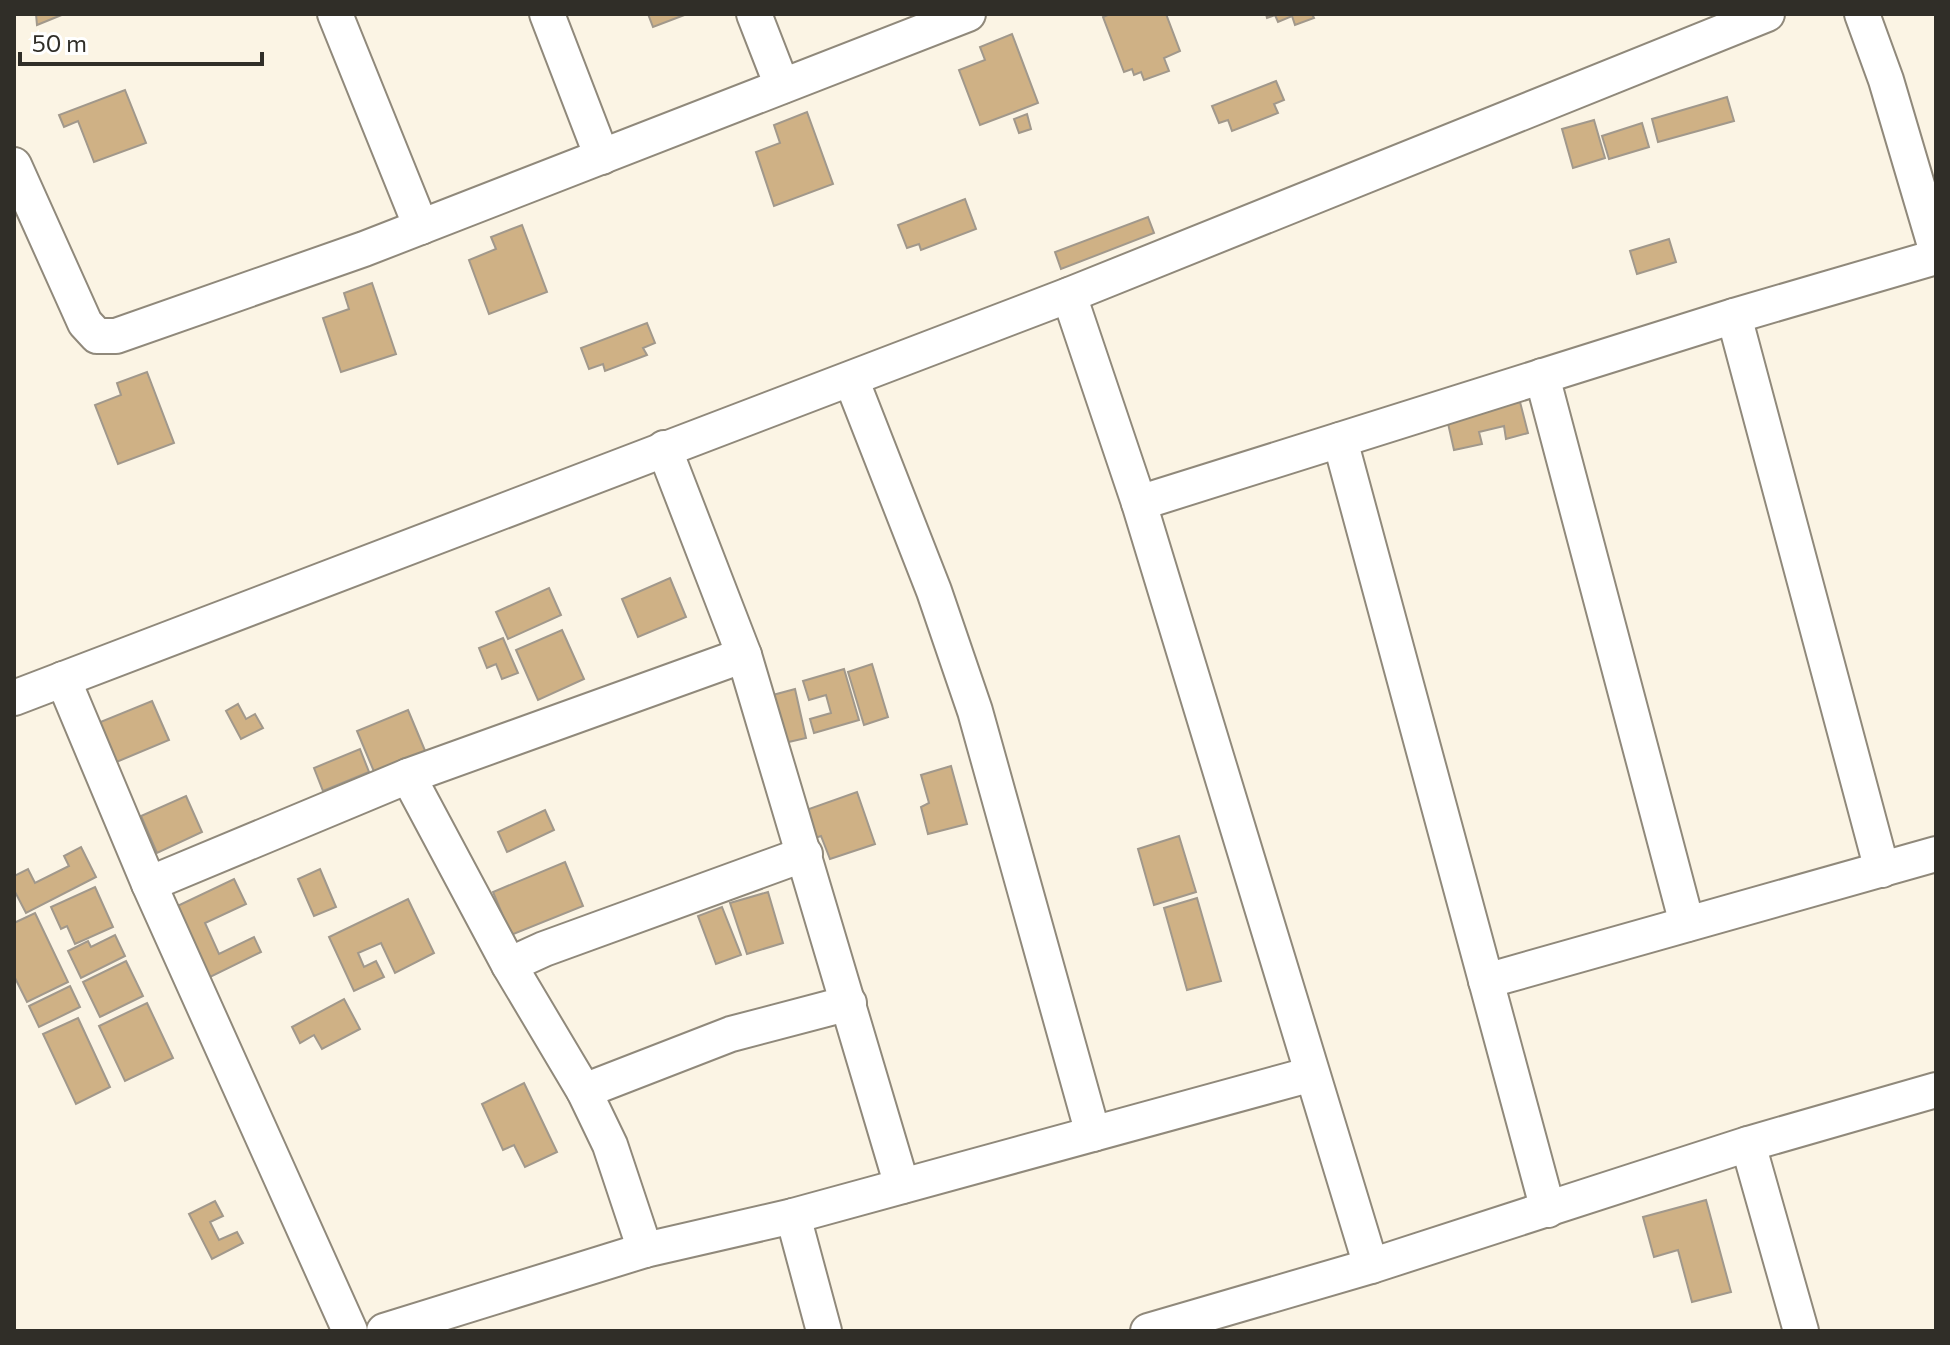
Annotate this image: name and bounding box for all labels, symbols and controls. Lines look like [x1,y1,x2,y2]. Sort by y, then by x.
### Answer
scale bar [20,16,262,66]
text: 50 m [32,28,87,57]

